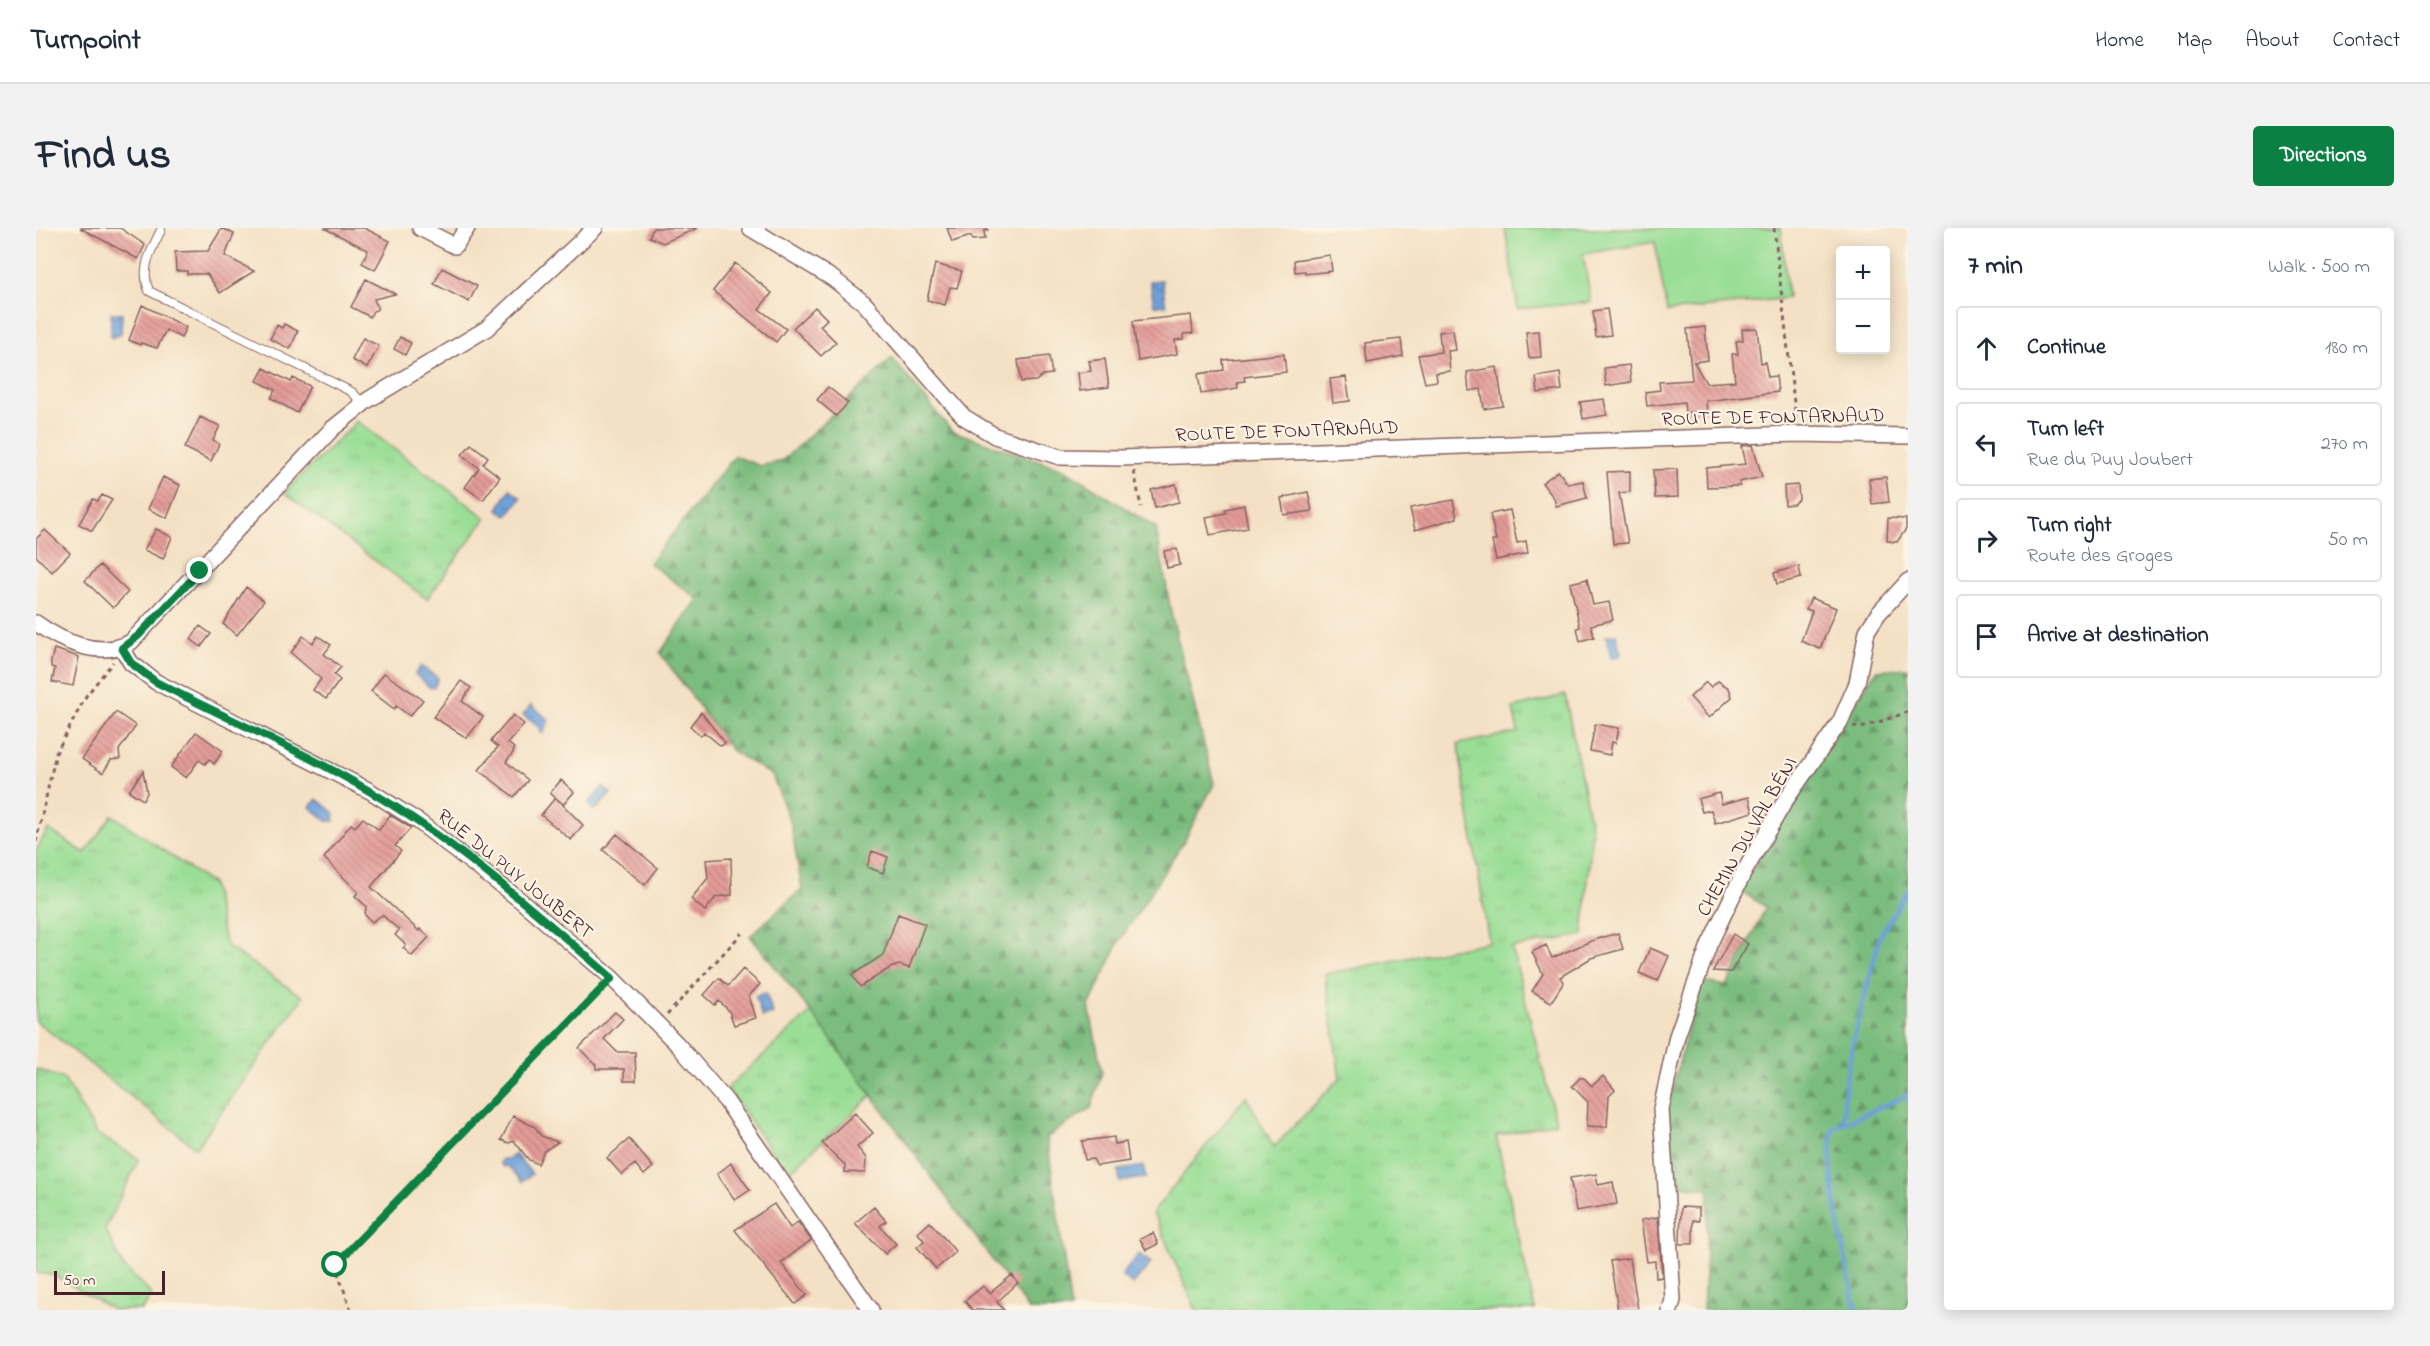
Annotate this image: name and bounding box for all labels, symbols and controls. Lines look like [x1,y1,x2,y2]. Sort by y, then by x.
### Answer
text: Turnpoint [30,21,141,62]
text: Home [2095,26,2144,56]
text: Map [2177,26,2212,56]
text: About [2245,26,2299,56]
text: Contact [2332,26,2400,56]
text: Find us [36,126,171,187]
button: Directions [2253,126,2394,186]
map controls [1836,246,1890,354]
button: + [1836,246,1890,300]
text: 7 min [1968,248,2023,286]
text: Walk · 500 m [2268,253,2370,282]
button: − [1836,300,1890,354]
icon: ahead [1970,332,2003,365]
text: Continue [2027,332,2106,364]
text: 180 m [2325,334,2368,363]
street label: ROUTE DE FONTARNAUD [1661,402,1885,435]
street label: ROUTE DE FONTARNAUD [1175,414,1399,451]
text: Turn left [2027,414,2104,446]
icon: left [1970,428,2003,461]
text: 270 m [2321,430,2368,459]
text: Rue du Puy Joubert [2027,446,2193,475]
text: Turn right [2027,510,2112,542]
icon: right [1970,524,2003,557]
text: 50 m [2327,526,2368,555]
text: Route des Groges [2027,542,2173,571]
route end [186,557,212,583]
icon: arrive [1970,620,2003,653]
text: Arrive at destination [2027,620,2209,652]
street label: CHEMIN DU VAL BÉNI [1691,752,1806,923]
street label: RUE DU PUY JOUBERT [430,803,599,947]
route start [321,1251,347,1277]
scale bar [54,1268,165,1296]
text: 50 m [63,1269,95,1293]

